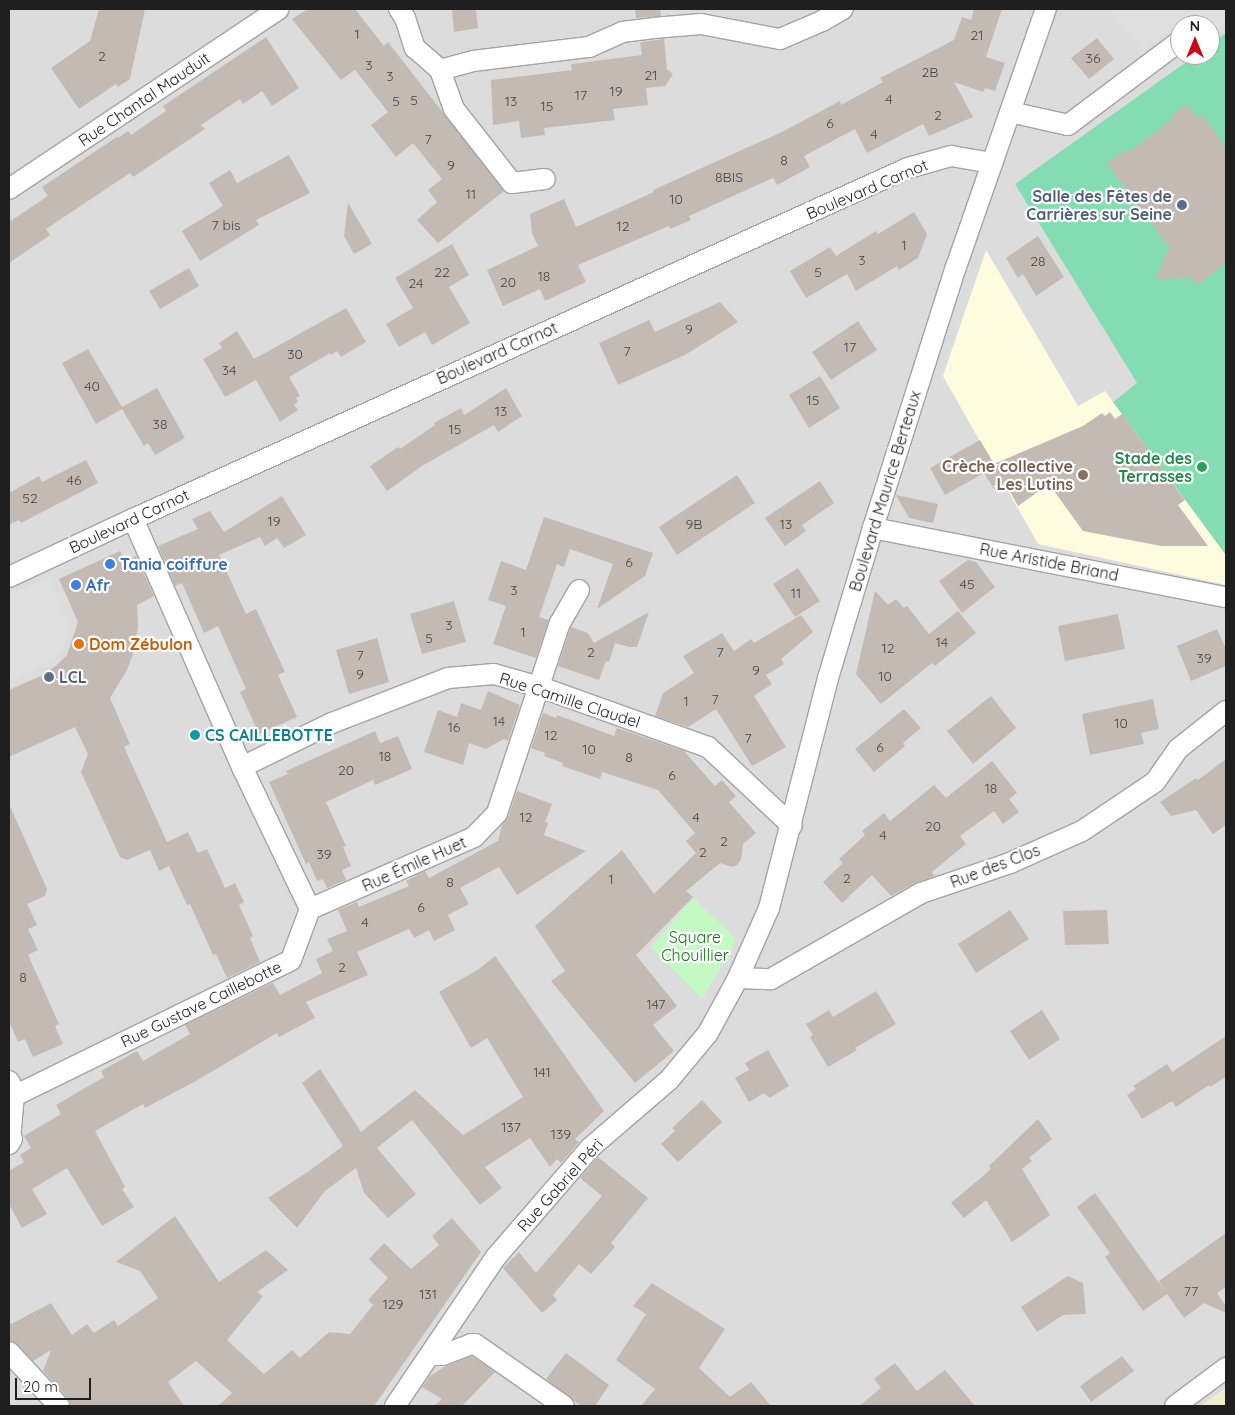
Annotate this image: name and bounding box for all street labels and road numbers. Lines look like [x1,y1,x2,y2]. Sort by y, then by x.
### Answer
street label: Rue Chantal Mauduit [75,48,213,150]
street label: Boulevard Carnot [803,155,931,223]
street label: Boulevard Carnot [434,318,560,388]
street label: Boulevard Maurice Berteaux [845,388,925,594]
street label: Boulevard Carnot [66,485,192,557]
street label: Rue Aristide Briand [978,539,1120,585]
street label: Rue Camille Claudel [497,668,643,732]
street label: Rue Émile Huet [359,832,469,896]
street label: Rue des Clos [947,840,1043,892]
street label: Rue Gustave Caillebotte [117,957,285,1051]
street label: Rue Gabriel Péri [513,1135,607,1235]

